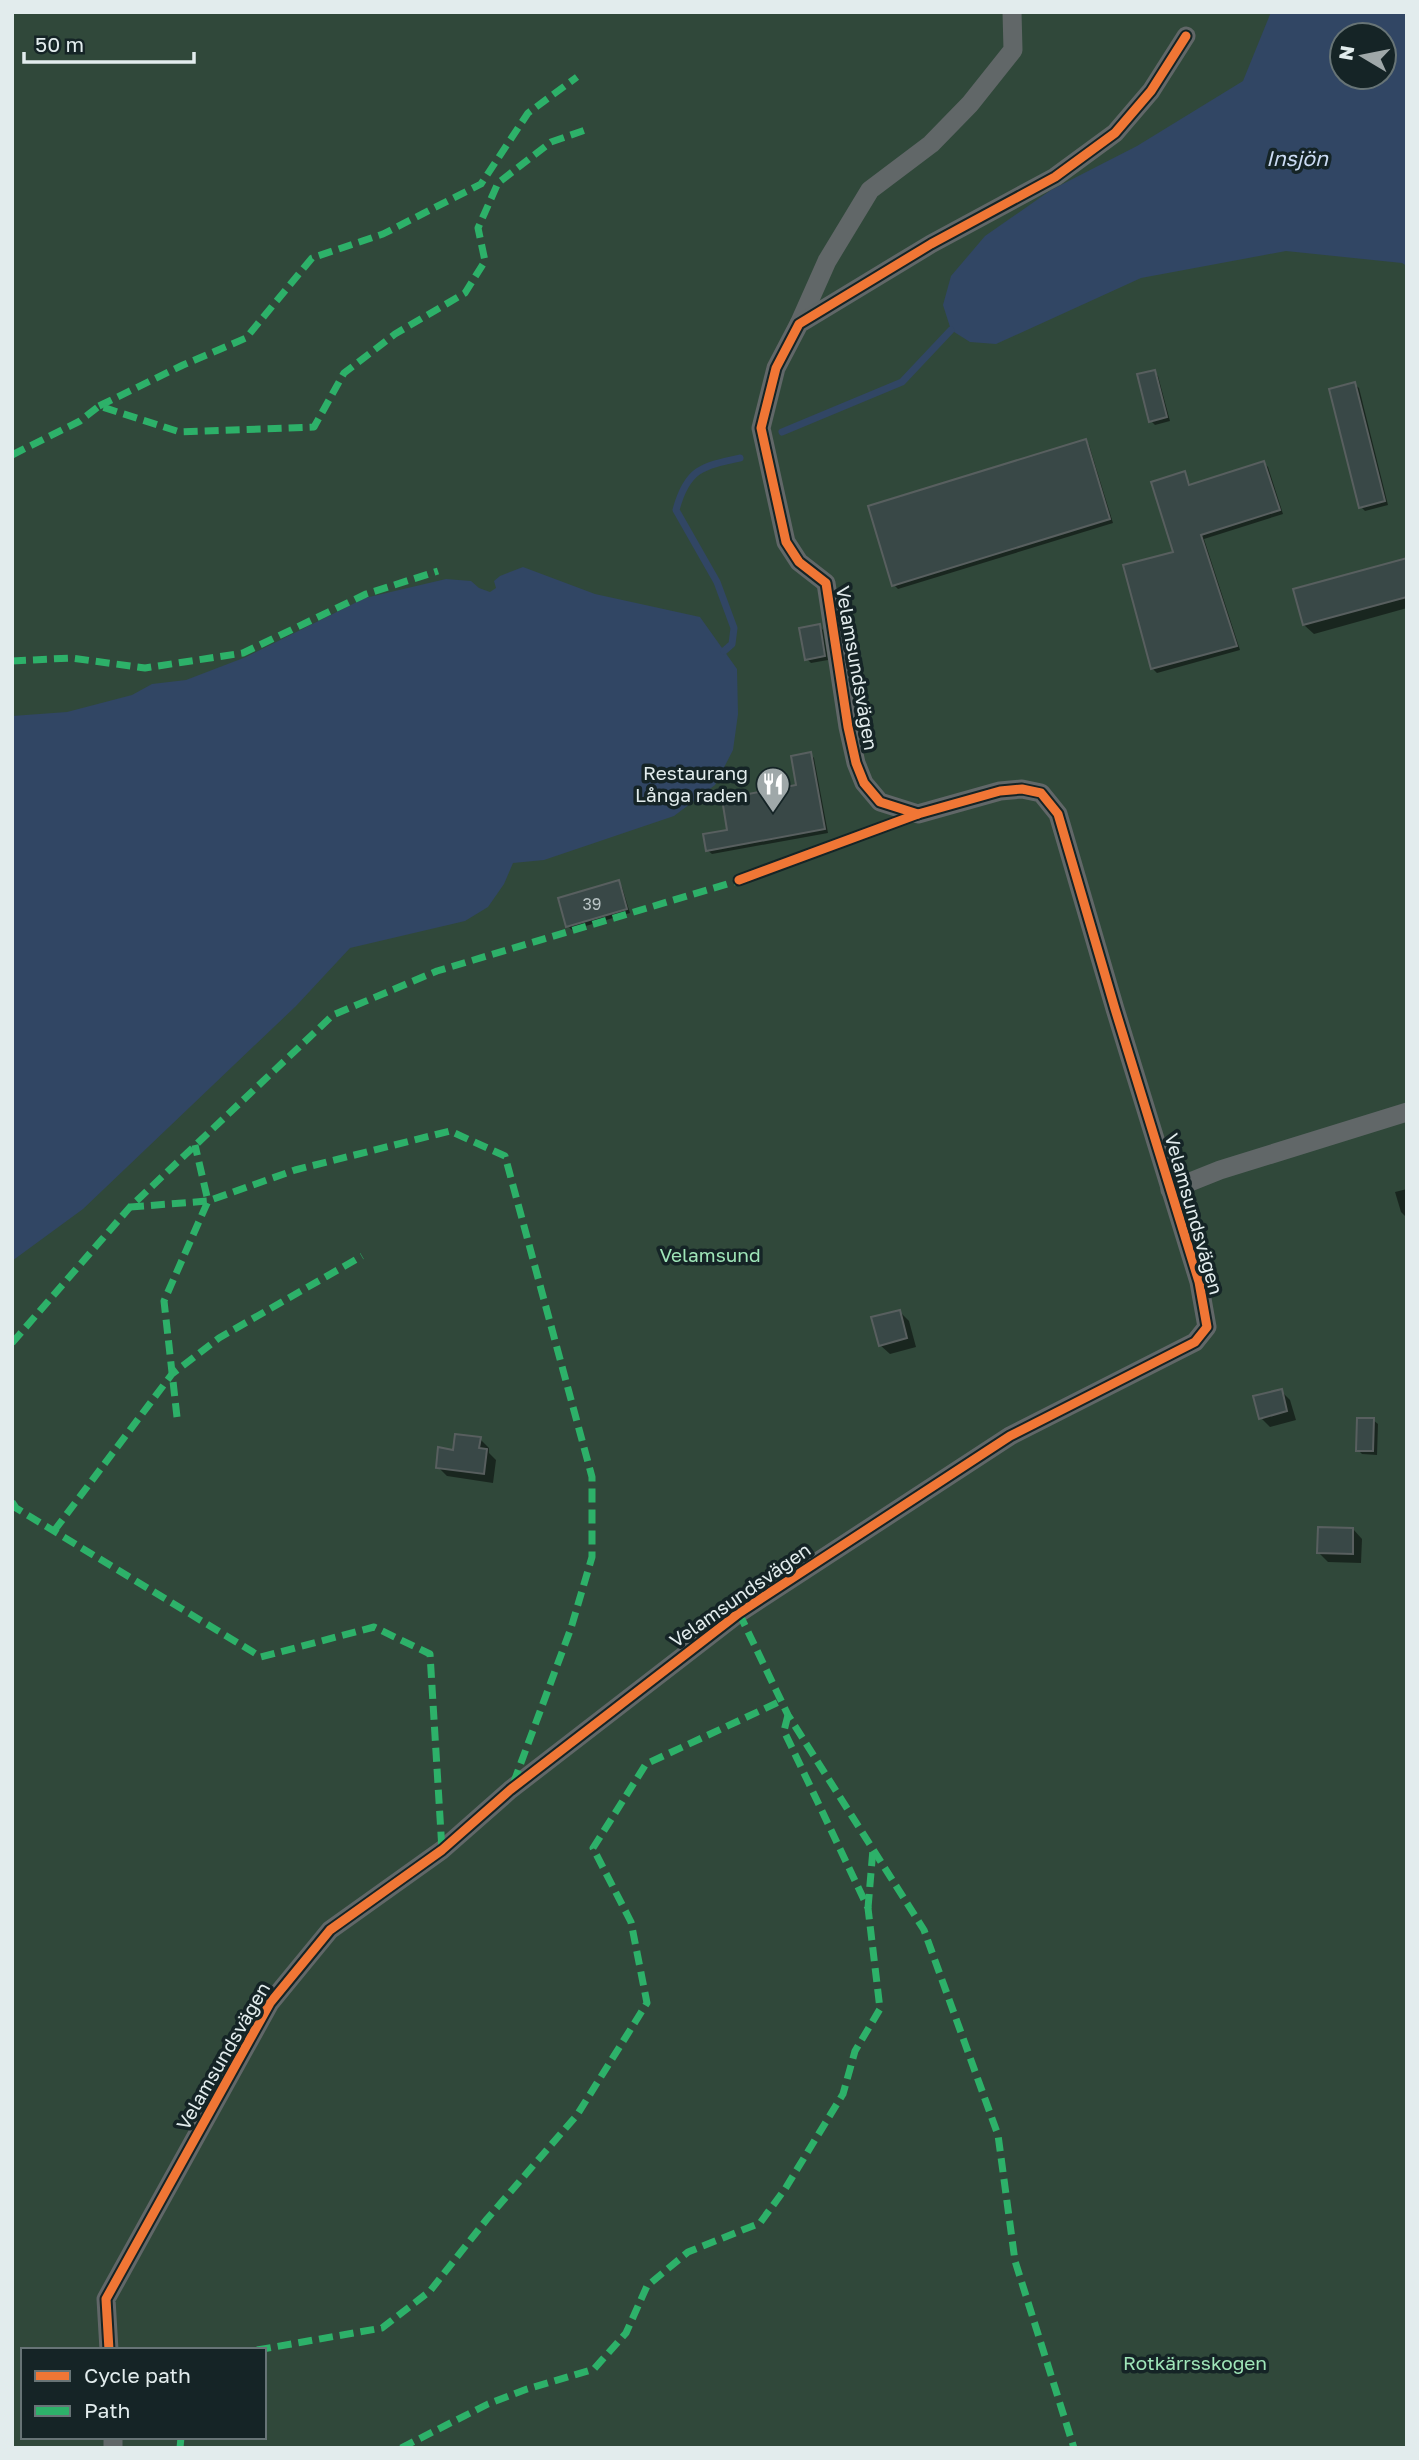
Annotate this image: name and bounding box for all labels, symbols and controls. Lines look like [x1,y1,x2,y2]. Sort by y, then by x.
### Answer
scale bar [24,21,194,65]
north arrow [1328,21,1398,91]
text: 50 m [35,31,84,57]
text: N [1333,44,1358,62]
water label: Insjön [1266,145,1329,171]
street label: Velamsundsvägen [832,584,883,752]
place label: Restaurang Långa raden [635,761,748,806]
restaurant icon: Restaurang Långa raden [754,765,792,814]
house number: 39 [582,894,602,914]
street label: Velamsundsvägen [1160,1131,1229,1297]
park label: Velamsund [659,1243,761,1266]
street label: Velamsundsvägen [665,1537,815,1652]
street label: Velamsundsvägen [171,1978,274,2134]
legend [21,2348,266,2439]
park label: Rotkärrsskogen [1123,2351,1267,2374]
text: Cycle path [84,2362,191,2388]
text: Path [84,2397,131,2423]

